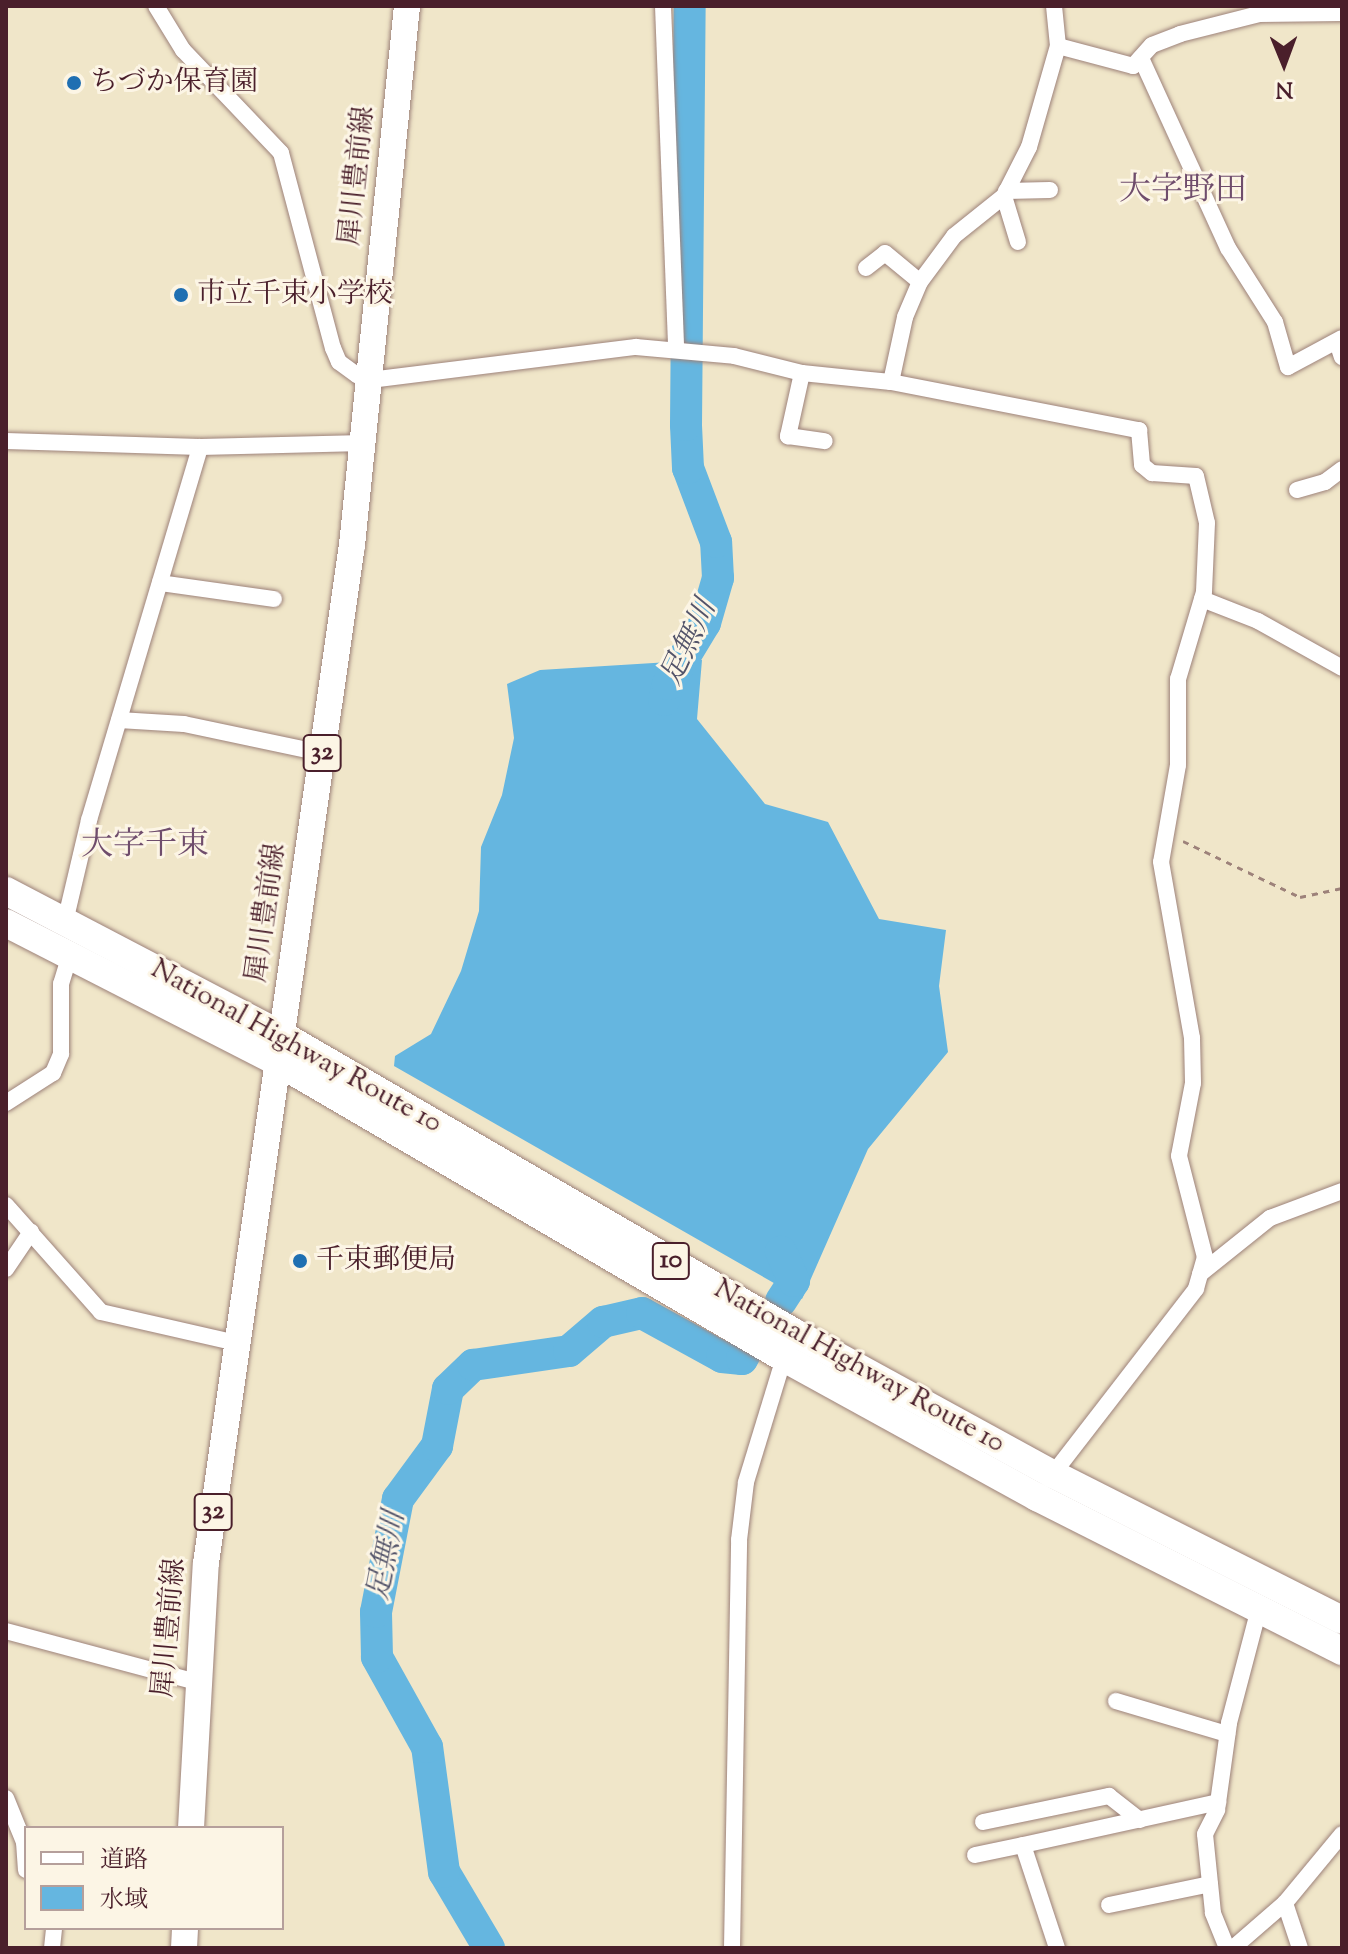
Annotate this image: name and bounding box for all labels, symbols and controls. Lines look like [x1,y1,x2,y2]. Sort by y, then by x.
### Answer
north arrow [1244,24,1324,104]
place label: ちづか保育園 [90,66,258,100]
text: N [1275,72,1293,104]
marker: ちづか保育園 [65,74,83,92]
street label: 犀川豊前線 [334,105,382,247]
district label: 大字野田 [1119,172,1247,210]
place label: 市立千束小学校 [197,278,393,312]
marker: 市立千束小学校 [172,286,190,304]
water label: 足無川 [655,595,725,691]
road number: 32 [302,731,342,775]
district label: 大字千束 [81,827,209,865]
street label: 犀川豊前線 [241,841,293,985]
street label: National Highway Route 10 [145,953,447,1141]
road number: 10 [651,1239,691,1283]
place label: 千束郵便局 [316,1244,456,1278]
marker: 千束郵便局 [291,1252,309,1270]
street label: National Highway Route 10 [708,1273,1010,1461]
road number: 32 [193,1490,233,1534]
water label: 足無川 [362,1508,414,1604]
street label: 犀川豊前線 [147,1557,193,1699]
legend [24,1826,284,1930]
text: 道路 [100,1844,148,1878]
text: 水域 [100,1884,148,1918]

